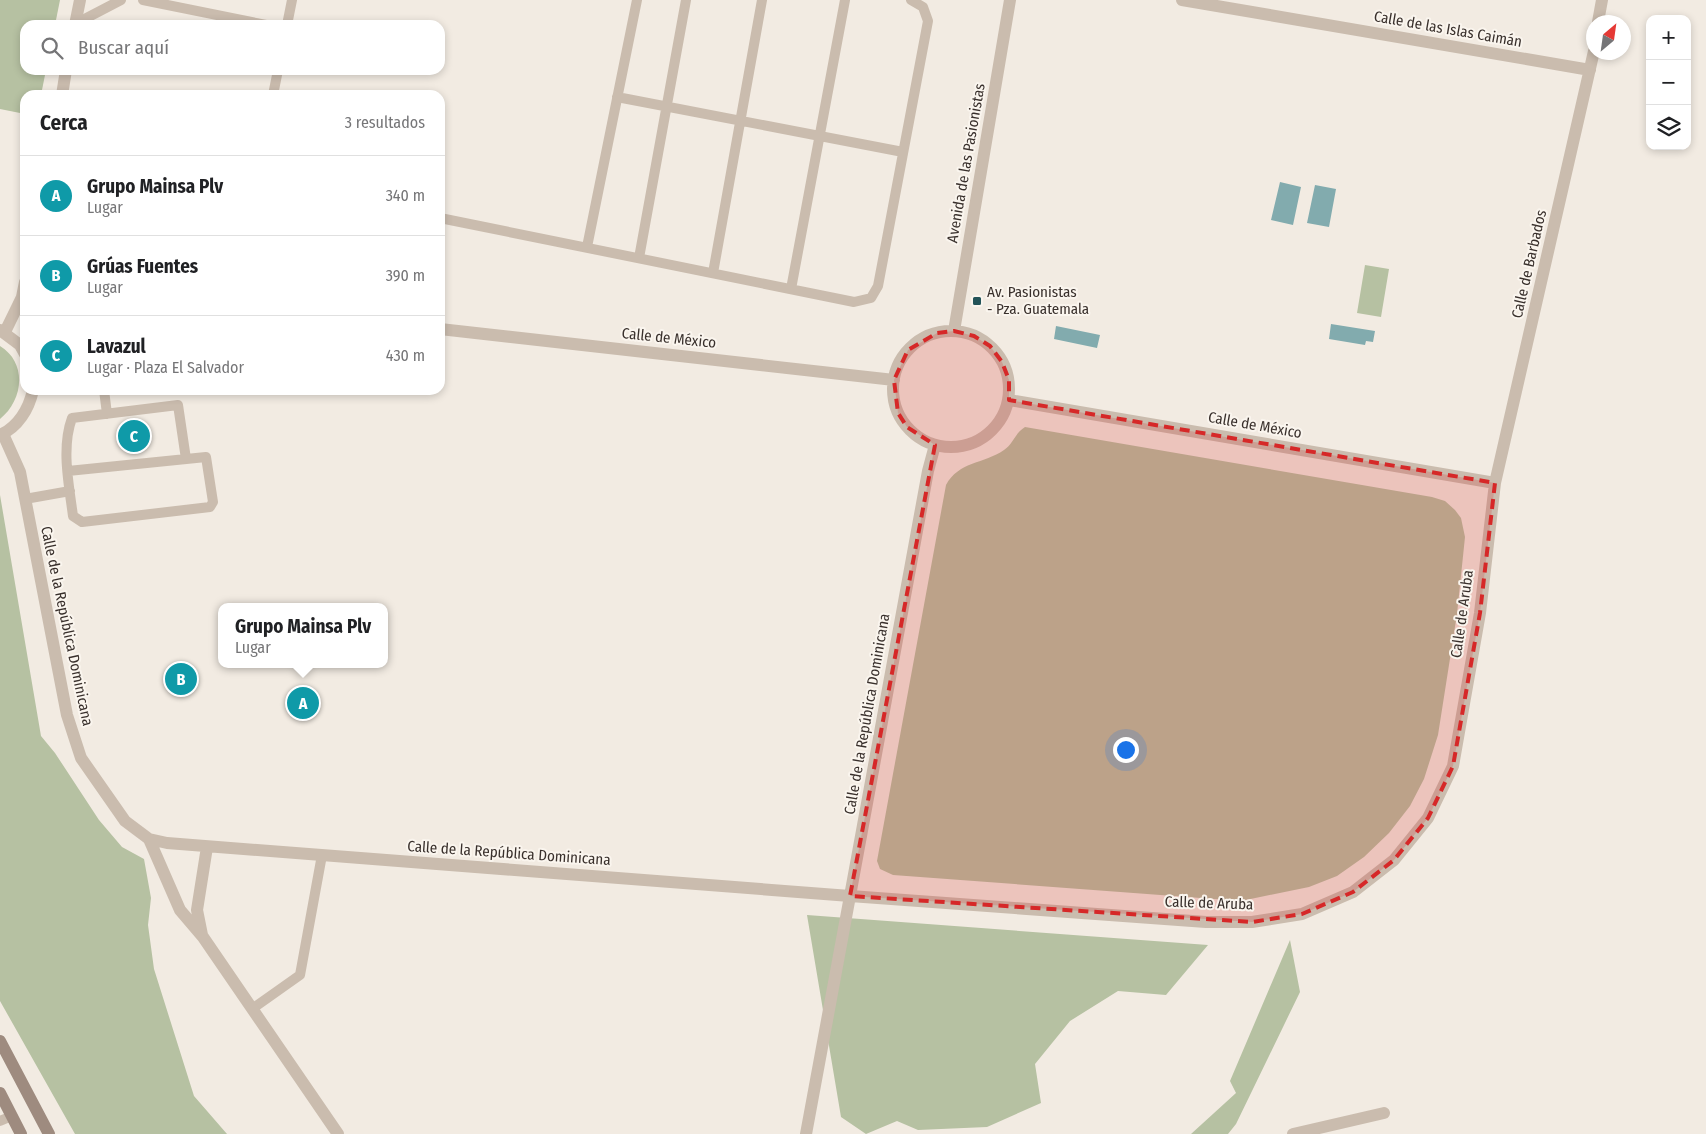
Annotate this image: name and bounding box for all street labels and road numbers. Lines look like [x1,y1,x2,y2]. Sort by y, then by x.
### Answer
street label: Calle de las Islas Caimán [1372,7,1524,51]
street label: Avenida de las Pasionistas [943,82,989,244]
street label: Calle de Barbados [1508,208,1550,320]
street label: Calle de México [621,324,717,352]
street label: Calle de México [1207,408,1303,442]
street label: Calle de la República Dominicana [37,524,97,728]
street label: Calle de Aruba [1447,569,1477,659]
street label: Calle de la República Dominicana [840,612,894,816]
street label: Calle de la República Dominicana [407,837,611,869]
street label: Calle de Aruba [1164,892,1254,914]

